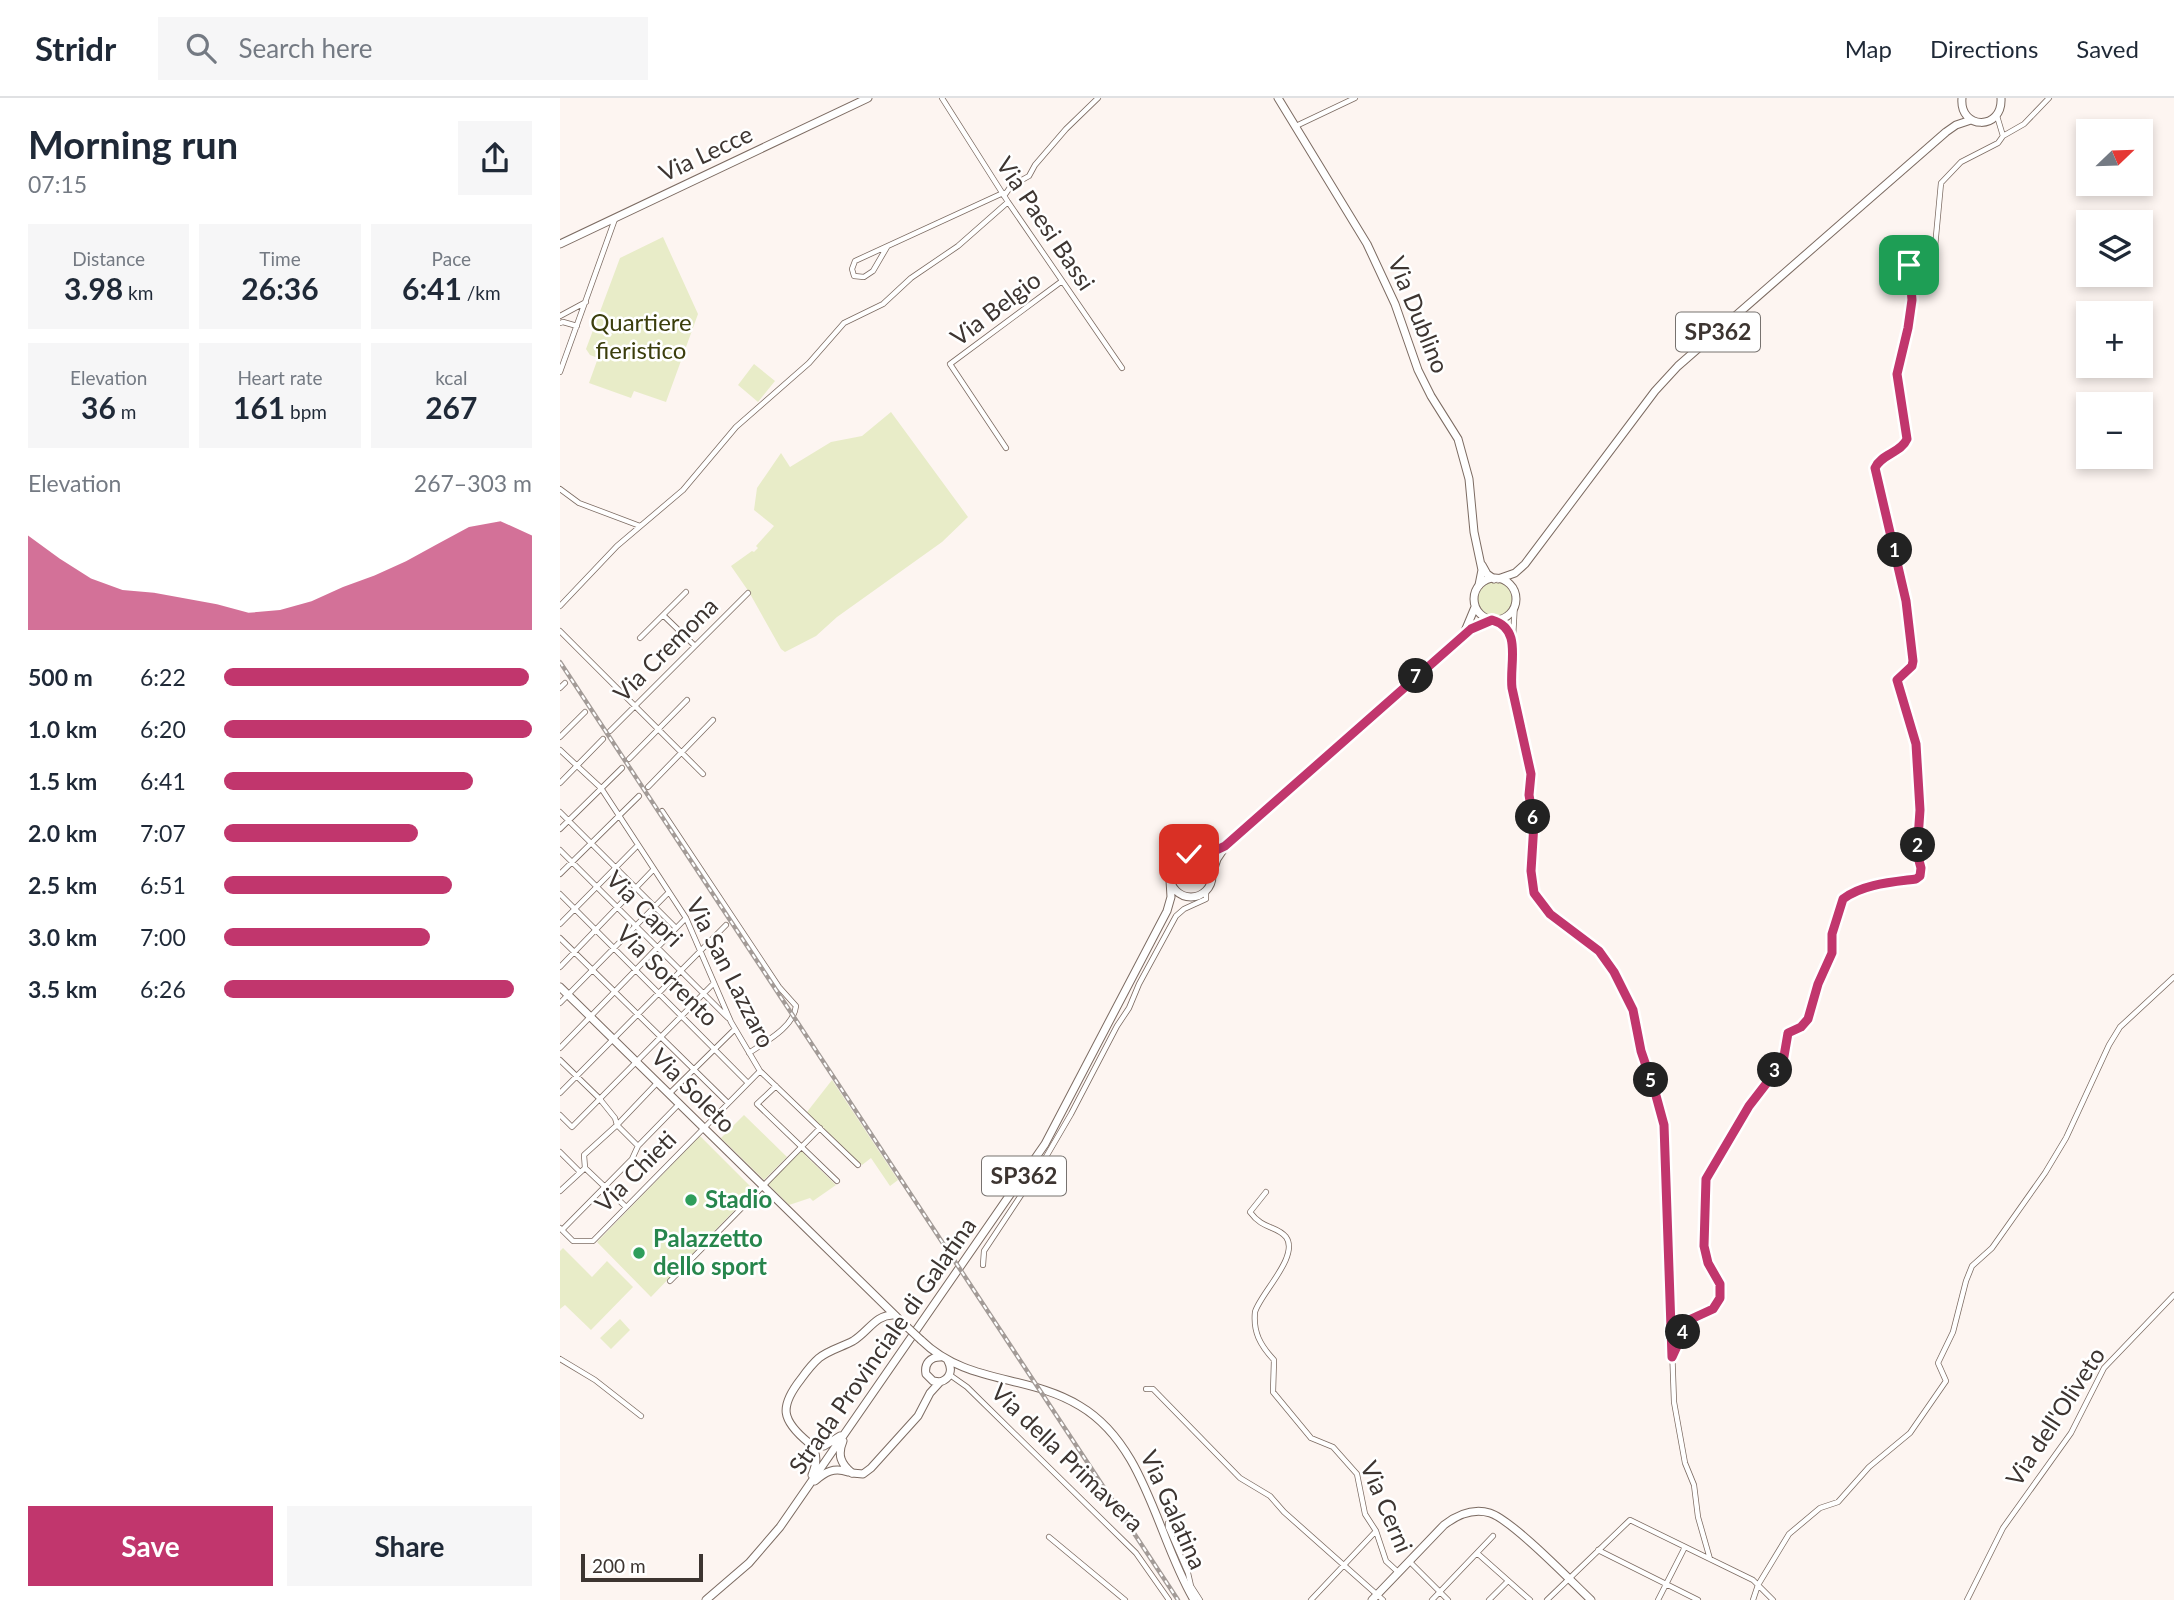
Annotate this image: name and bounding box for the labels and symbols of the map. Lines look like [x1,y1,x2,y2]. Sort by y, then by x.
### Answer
street label: Via Lecce [654,119,757,187]
north arrow [2076,119,2152,196]
street label: Via Paesi Bassi [991,151,1102,295]
pin [1879,235,1939,295]
street label: Via Dublino [1383,252,1456,377]
street label: Via Belgio [944,264,1046,351]
park label: Quartiere fieristico [590,307,692,364]
road number: SP362 [1676,313,1760,352]
pin: 1 [1878,532,1912,568]
street label: Via Cremona [607,591,723,707]
pin: 7 [1398,658,1434,694]
pin: 6 [1516,800,1550,834]
pin [1159,824,1219,884]
pin: 2 [1900,828,1936,862]
street label: Via Capri [601,864,689,952]
street label: Via San Lazzaro [681,893,782,1052]
street label: Via Sorrento [611,918,725,1032]
street label: Via Soleto [646,1042,742,1138]
pin: 3 [1758,1052,1792,1088]
pin: 5 [1634,1062,1668,1098]
street label: Via Chieti [588,1124,681,1217]
road number: SP362 [982,1156,1066,1196]
place label: Stadio [705,1184,772,1213]
marker: Stadio [683,1192,699,1208]
street label: Strada Provinciale di Galatina [782,1211,981,1479]
place label: Palazzetto dello sport [653,1223,767,1280]
marker: Palazzetto dello sport [631,1245,647,1261]
pin: 4 [1666,1314,1700,1350]
street label: Via dell'Oliveto [1999,1341,2110,1491]
street label: Via della Primavera [986,1377,1150,1537]
street label: Via Galatina [1135,1445,1213,1573]
street label: Via Cerni [1355,1456,1420,1556]
scale bar [581,1551,704,1583]

